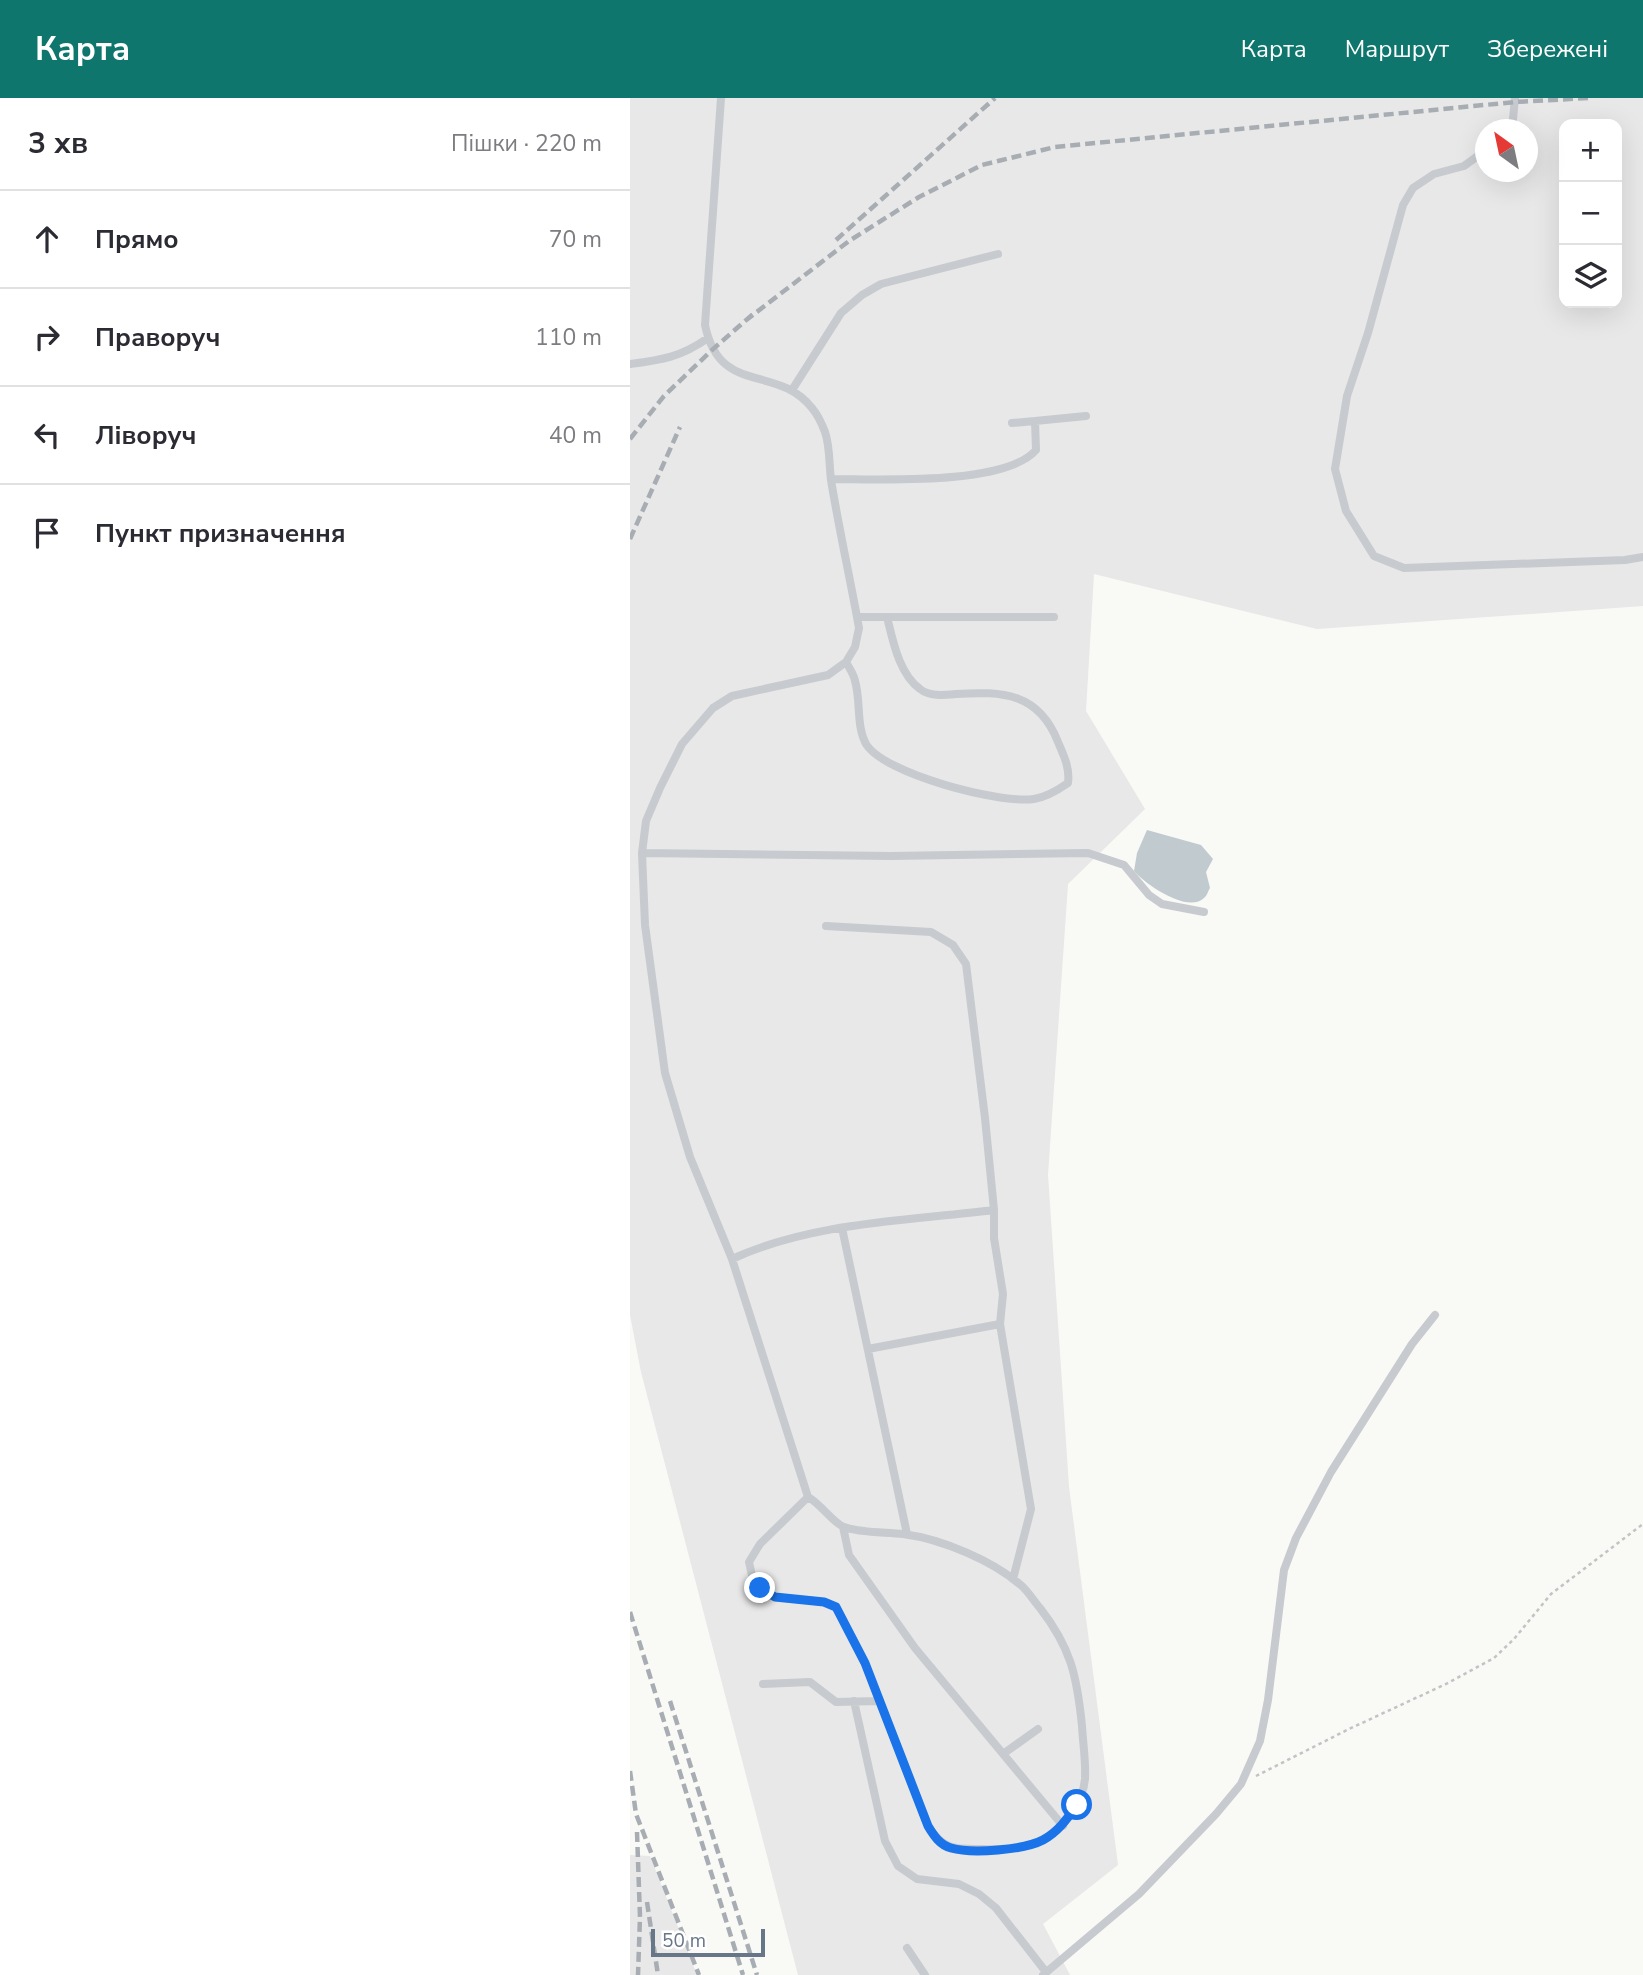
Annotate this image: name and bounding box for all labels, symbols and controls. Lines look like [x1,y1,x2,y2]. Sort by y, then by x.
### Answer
text: Карта [35,27,130,72]
text: Карта [1241,33,1307,65]
text: Маршрут [1345,33,1449,65]
text: Збережені [1487,33,1608,65]
north arrow [1475,119,1538,182]
map controls [1559,119,1622,308]
button: + [1559,119,1622,182]
text: 3 хв [28,123,88,164]
text: Пішки · 220 m [451,128,602,159]
button: − [1559,182,1622,245]
icon: ahead [28,220,66,258]
text: Прямо [95,222,179,257]
text: 70 m [549,224,602,255]
button: layers [1559,245,1622,308]
icon: right [28,318,66,356]
text: Праворуч [95,320,220,355]
text: 110 m [535,322,602,353]
icon: left [28,416,66,454]
text: Ліворуч [95,418,196,453]
text: 40 m [549,420,602,451]
icon: arrive [28,514,66,552]
text: Пункт призначення [95,516,346,551]
route end [744,1572,775,1603]
route start [1061,1789,1092,1820]
scale bar [651,1926,765,1958]
text: 50 m [662,1928,706,1954]

